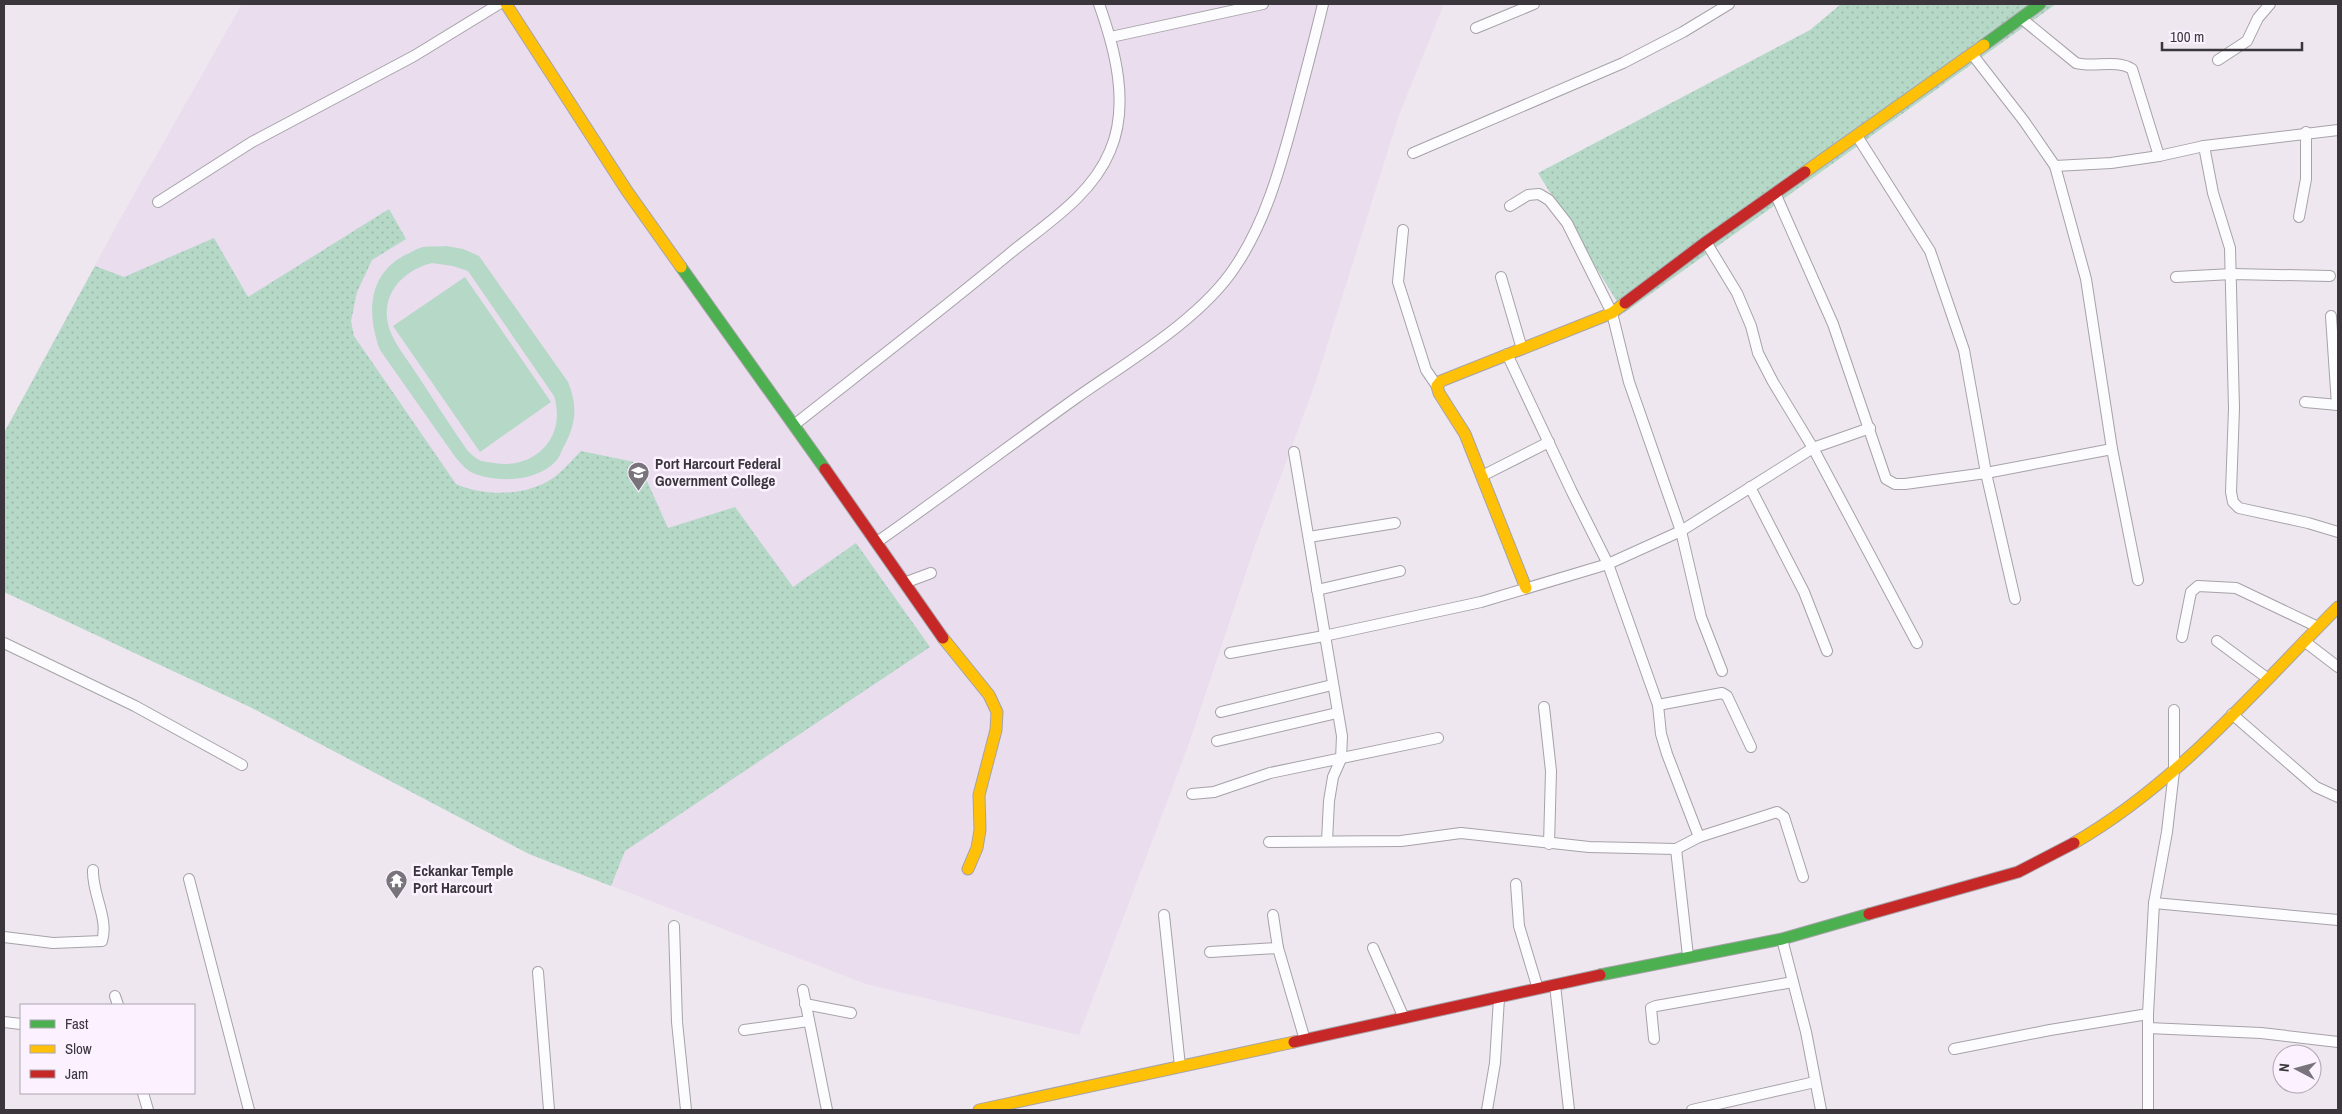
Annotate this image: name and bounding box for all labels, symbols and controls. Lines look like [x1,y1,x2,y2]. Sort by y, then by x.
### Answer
scale bar [2162,20,2302,52]
text: 100 m [2170,26,2204,47]
place label: Port Harcourt Federal Government College [655,453,781,491]
school or university icon: Port Harcourt Federal Government College [627,461,651,492]
place label: Eckankar Temple Port Harcourt [413,860,513,898]
temple icon: Eckankar Temple Port Harcourt [385,868,409,899]
legend [20,1004,195,1094]
text: Fast [65,1013,89,1034]
text: Slow [65,1038,92,1059]
north arrow [2272,1044,2322,1094]
text: Jam [65,1063,88,1084]
text: N [2275,1063,2293,1073]

